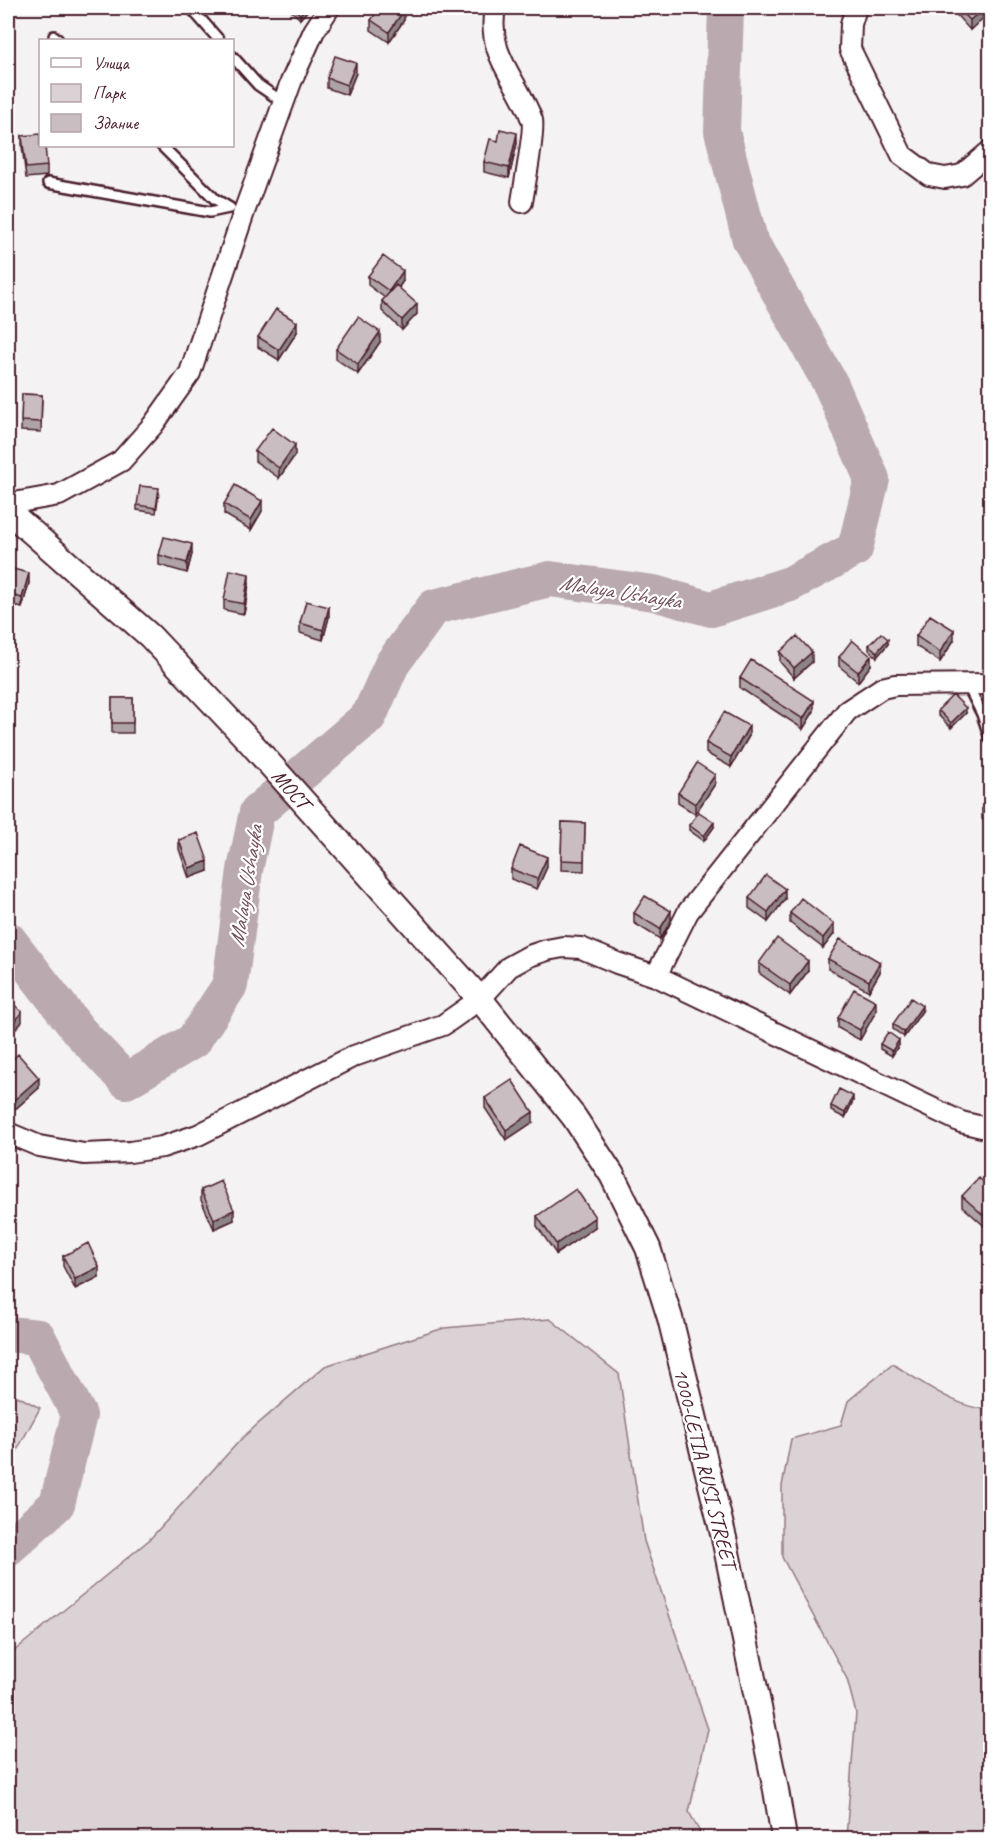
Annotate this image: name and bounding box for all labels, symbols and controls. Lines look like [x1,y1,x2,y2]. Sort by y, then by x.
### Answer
legend [39,39,234,147]
text: Улица [93,52,130,74]
text: Парк [93,82,127,104]
text: Здание [93,112,139,134]
water label: Malaya Ushayka [557,569,684,616]
street label: МОСТ [266,763,319,819]
water label: Malaya Ushayka [223,822,270,949]
street label: 1000-LETIA RUSI STREET [668,1366,744,1576]

